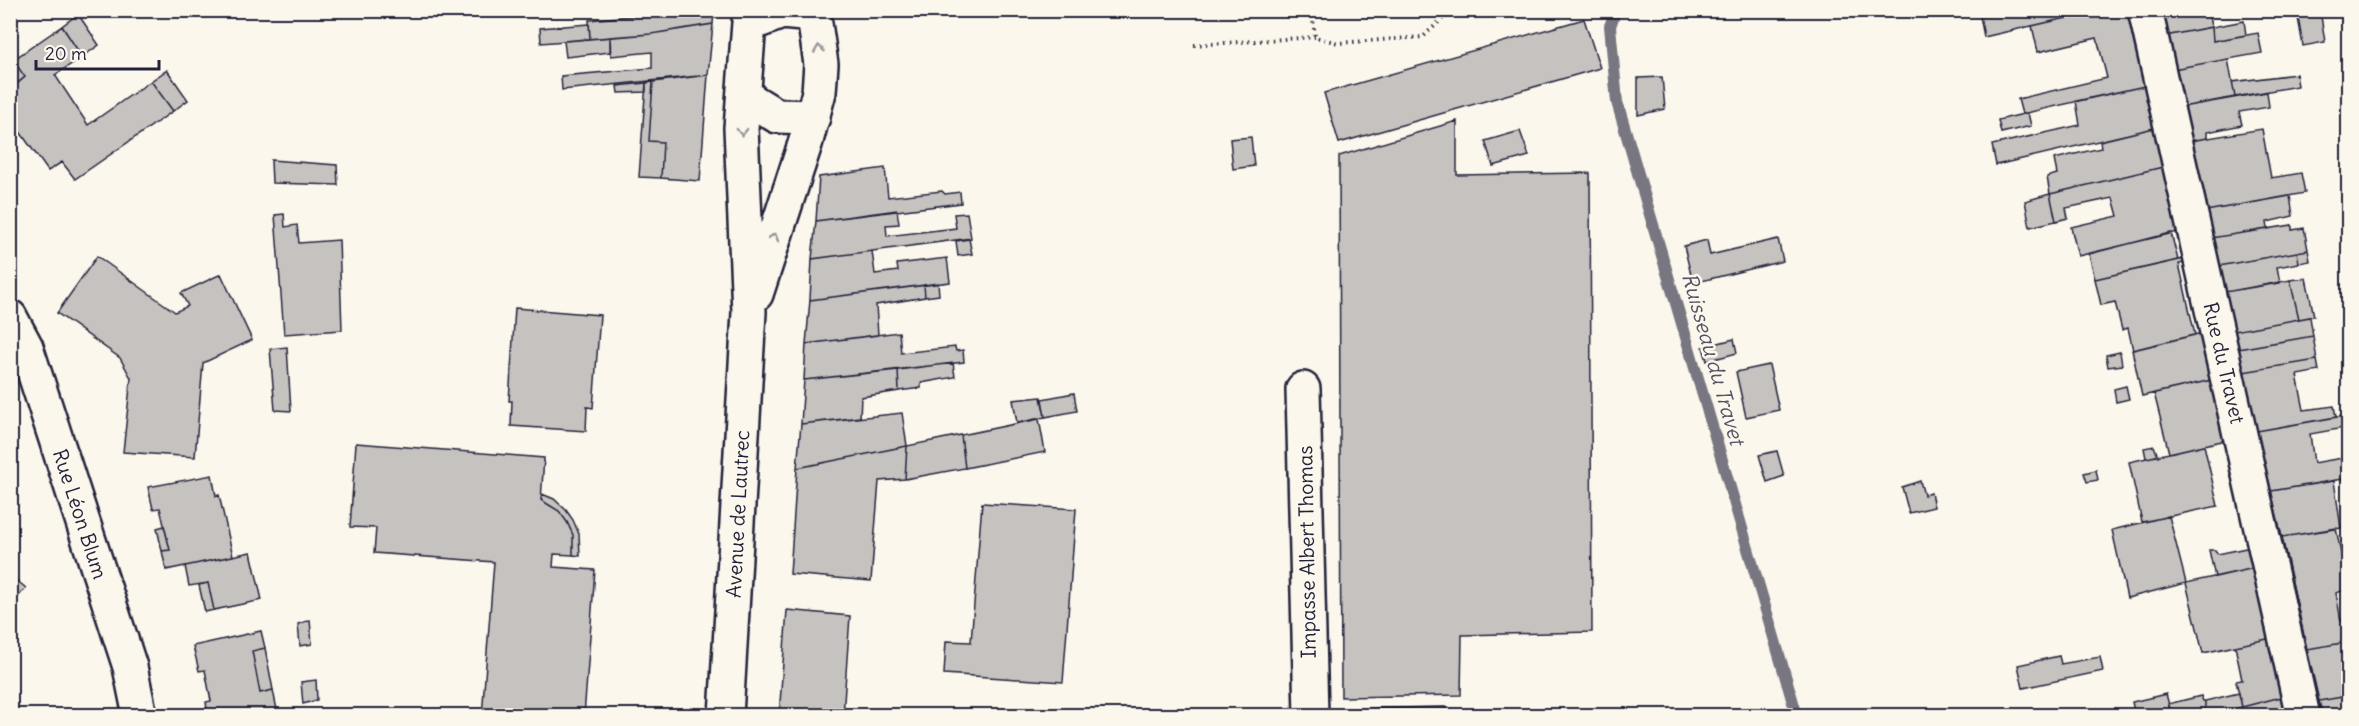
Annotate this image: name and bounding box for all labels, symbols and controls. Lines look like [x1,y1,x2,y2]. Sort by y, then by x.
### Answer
scale bar [36,33,159,71]
text: 20 m [45,42,87,65]
one-way arrow [814,44,826,53]
one-way arrow [736,127,748,136]
one-way arrow [767,232,780,243]
water label: Ruisseau du Travet [1676,270,1752,451]
street label: Rue du Travet [2198,300,2251,426]
street label: Avenue de Lautrec [721,429,754,599]
street label: Impasse Albert Thomas [1292,445,1321,659]
street label: Rue Léon Blum [48,446,113,582]

